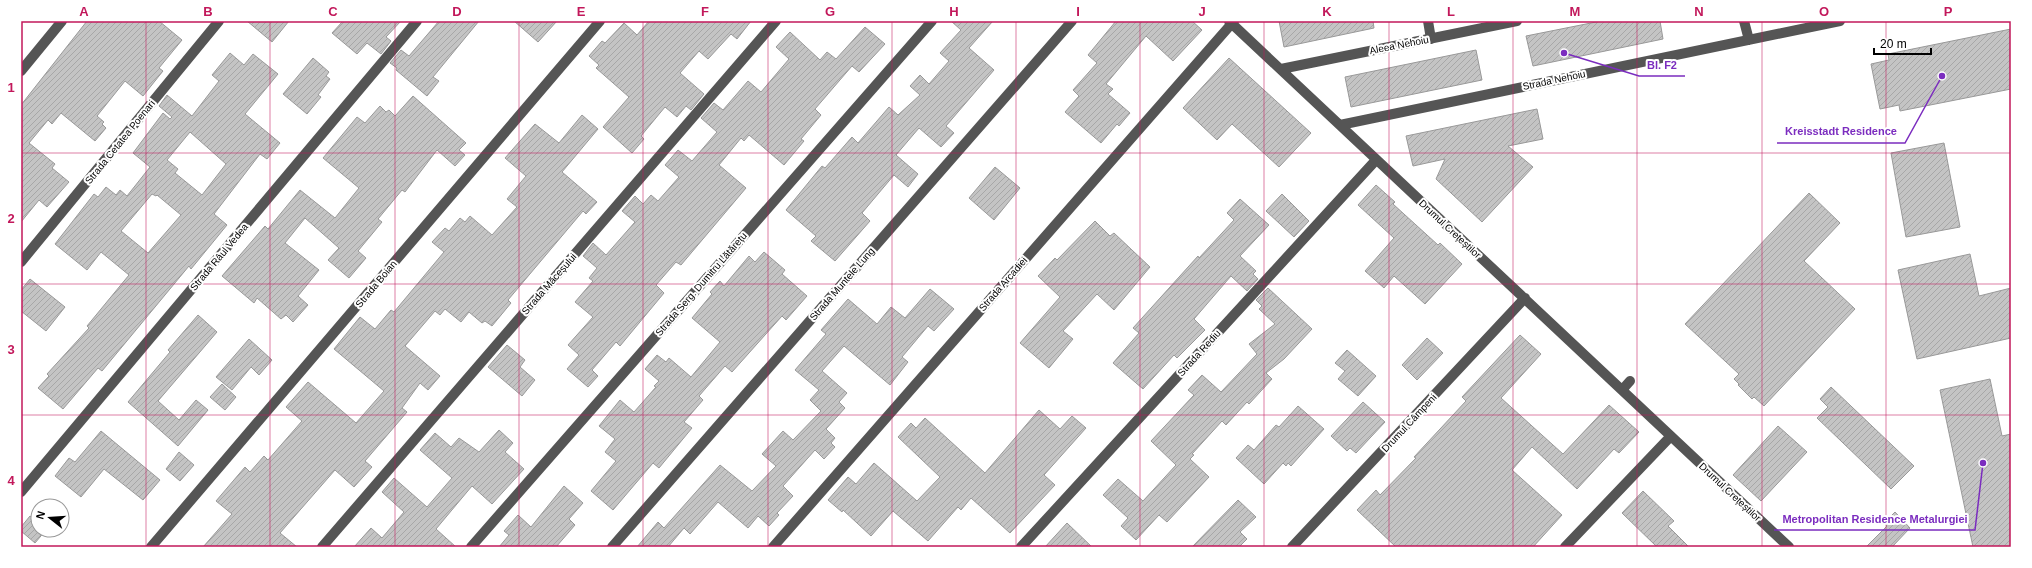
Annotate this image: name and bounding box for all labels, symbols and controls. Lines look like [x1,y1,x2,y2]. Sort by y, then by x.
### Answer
text: A [79,4,89,19]
text: B [203,4,213,19]
text: C [328,4,338,19]
text: D [452,4,462,19]
text: E [577,4,586,19]
text: F [701,4,709,19]
text: G [825,4,835,19]
text: H [949,4,959,19]
text: I [1076,4,1080,19]
text: J [1198,4,1206,19]
text: K [1322,4,1332,19]
text: L [1447,4,1455,19]
text: M [1570,4,1580,19]
text: N [1694,4,1704,19]
text: O [1819,4,1829,19]
text: P [1944,4,1953,19]
scale bar [1874,30,1931,56]
street label: Aleea Nehoiu [1368,34,1430,56]
text: 20 m [1880,37,1907,51]
callout: Bl. F2 [1639,53,1685,76]
text: Bl. F2 [1647,59,1677,71]
street label: Strada Nehoiu [1522,68,1586,92]
text: 1 [7,80,15,95]
street label: Strada Cetatea Poenari [83,98,157,186]
callout: Kreisstadt Residence [1777,120,1905,143]
text: Kreisstadt Residence [1785,125,1897,137]
street label: Drumul Crețeștilor [1417,198,1484,261]
text: 2 [7,211,15,226]
street label: Strada Râul Vedea [188,221,250,293]
street label: Strada Serg. Dumitru Lătărețu [653,230,749,338]
street label: Strada Muntele Lung [807,245,877,323]
street label: Strada Măceșului [520,251,578,317]
street label: Strada Arcadiei [977,255,1029,313]
street label: Strada Boian [353,258,399,310]
street label: Strada Rediu [1175,328,1223,378]
text: 3 [7,342,15,357]
street label: Drumul Câmpeni [1379,392,1439,454]
street label: Drumul Crețeștilor [1697,461,1764,524]
text: 4 [7,473,15,488]
north arrow [30,498,70,538]
callout: Metropolitan Residence Metalurgiei [1774,507,1975,530]
text: N [34,509,47,521]
text: Metropolitan Residence Metalurgiei [1782,513,1968,525]

